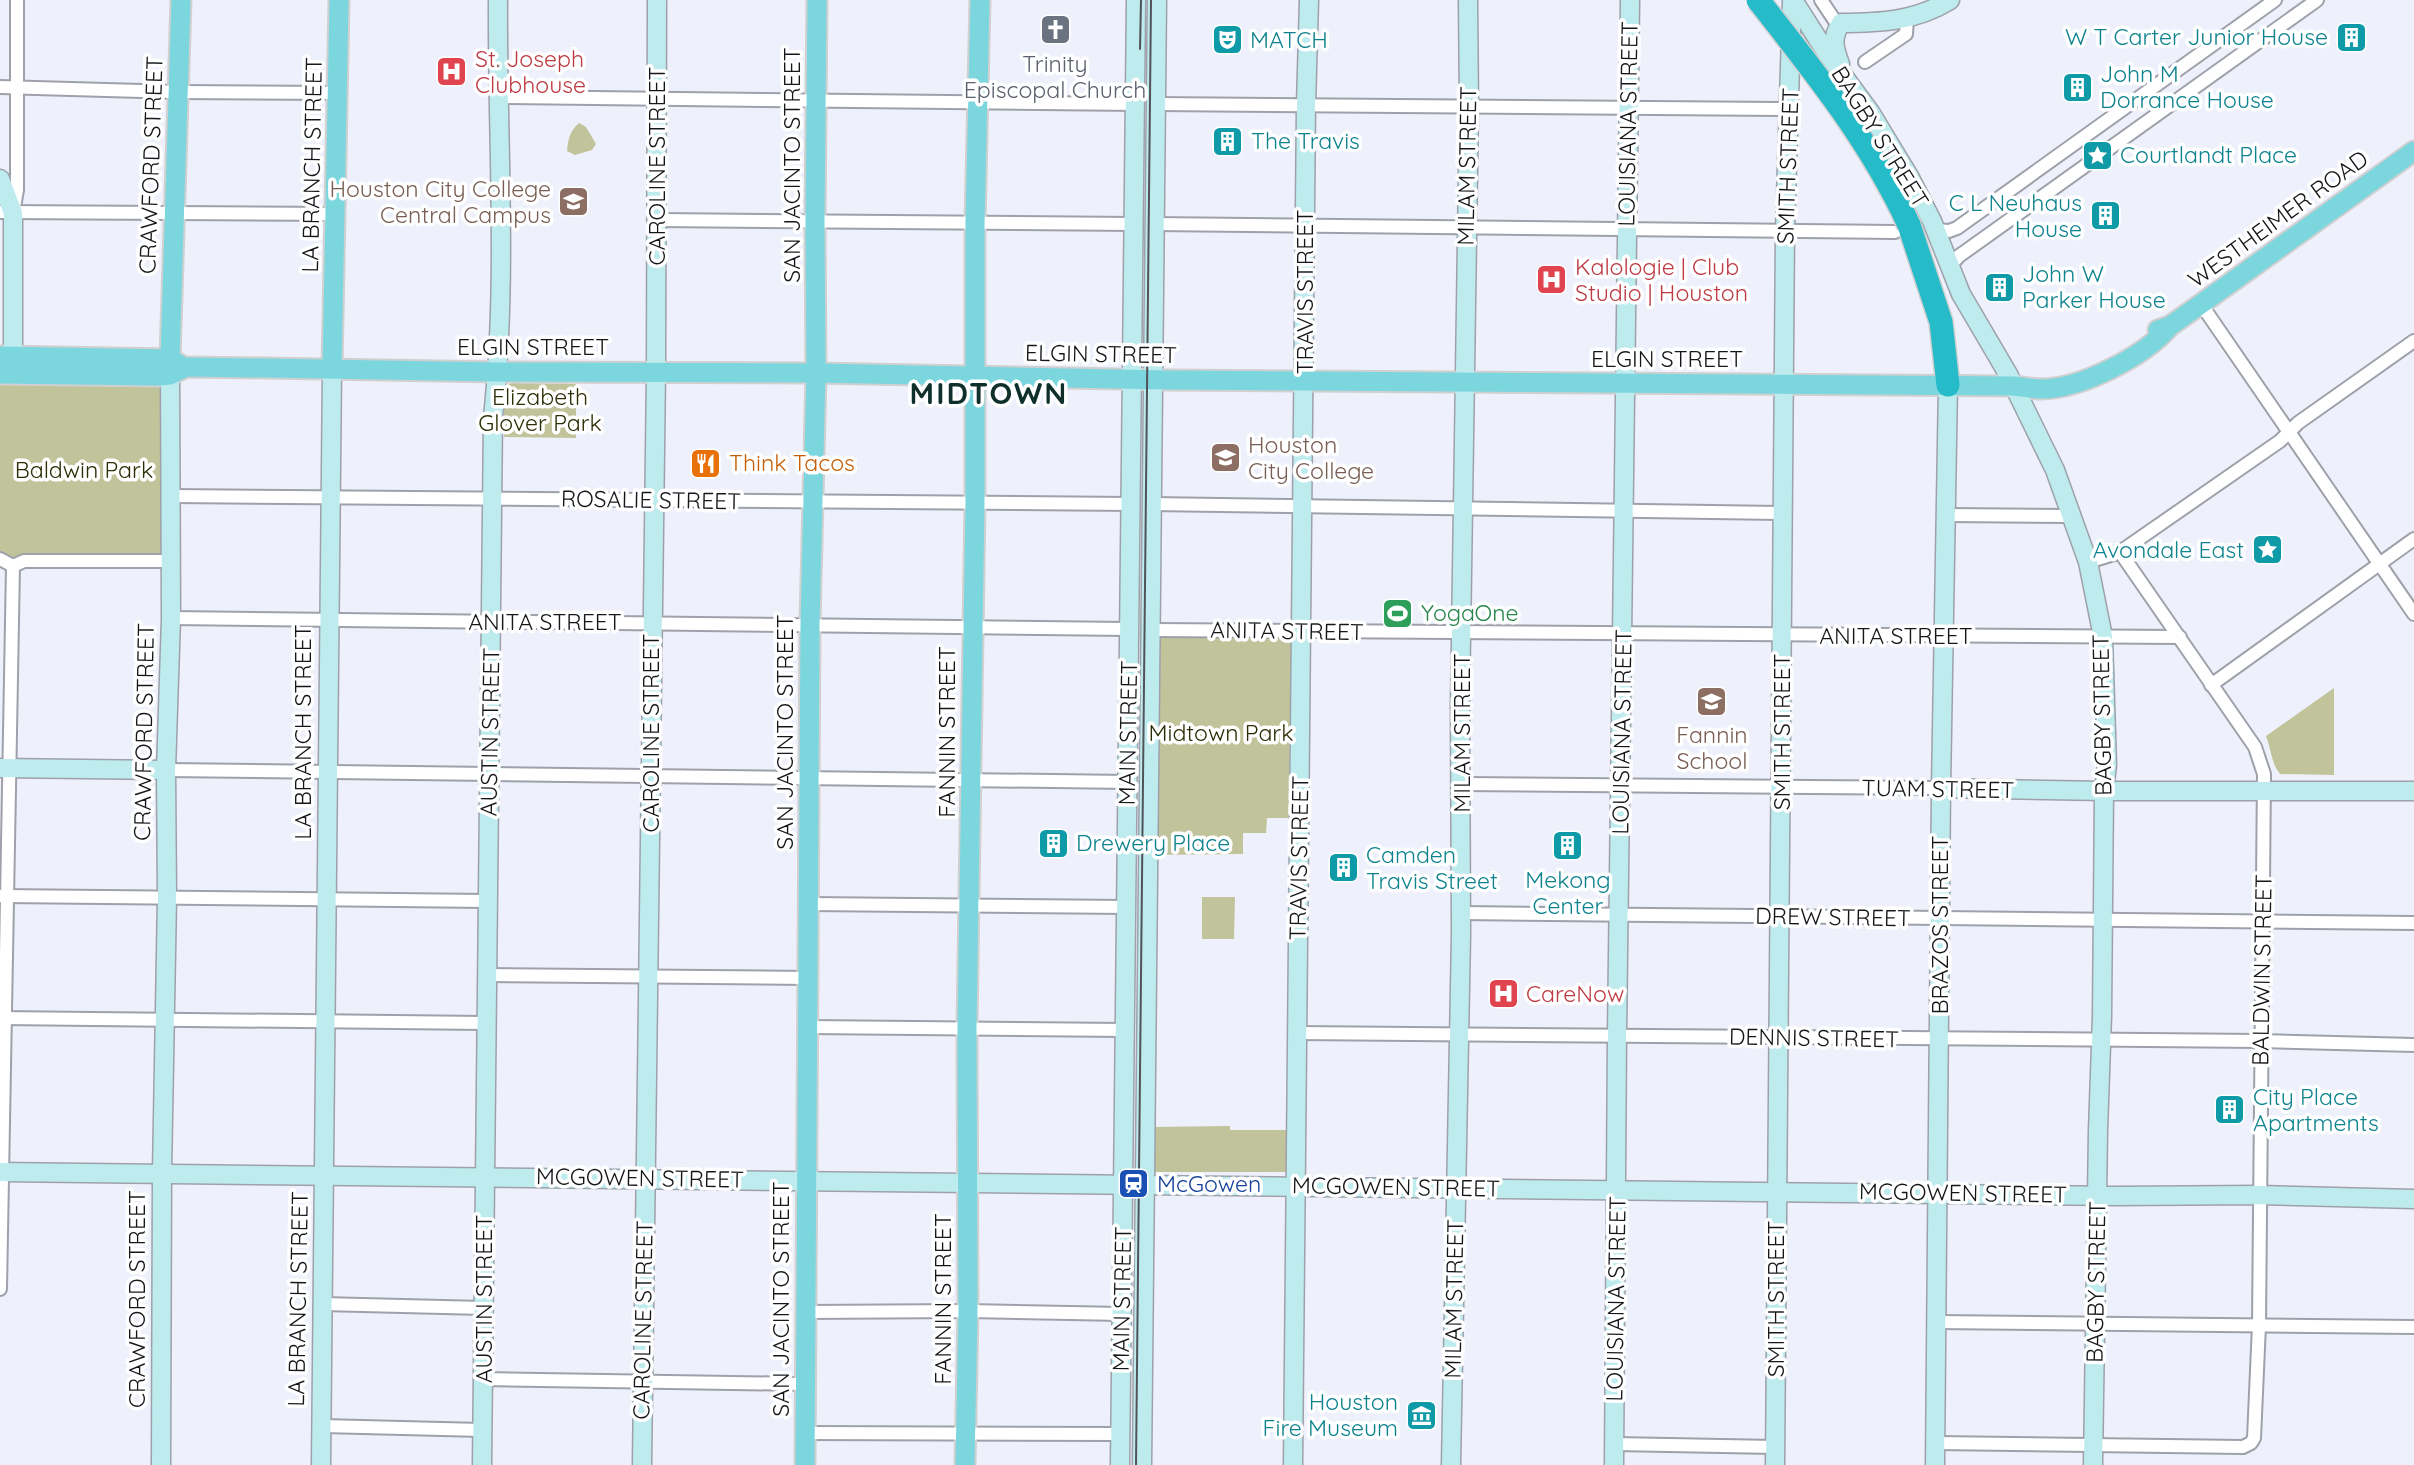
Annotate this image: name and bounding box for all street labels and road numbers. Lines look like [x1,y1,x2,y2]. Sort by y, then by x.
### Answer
street label: LOUISIANA STREET [1611,21,1644,227]
street label: SAN JACINTO STREET [777,47,806,283]
street label: CRAWFORD STREET [132,55,169,274]
street label: LA BRANCH STREET [295,57,328,273]
street label: BAGBY STREET [1825,61,1936,213]
street label: CAROLINE STREET [642,66,671,266]
street label: MILAM STREET [1451,86,1482,246]
street label: SMITH STREET [1770,87,1805,245]
street label: WESTHEIMER ROAD [2182,144,2373,294]
street label: TRAVIS STREET [1290,210,1319,374]
street label: ELGIN STREET [457,332,609,361]
street label: ELGIN STREET [1025,338,1177,369]
street label: ELGIN STREET [1591,344,1743,373]
street label: ROSALIE STREET [561,483,741,516]
street label: ANITA STREET [468,607,622,636]
street label: SAN JACINTO STREET [770,614,799,850]
street label: ANITA STREET [1210,615,1364,646]
street label: ANITA STREET [1819,621,1973,650]
street label: CRAWFORD STREET [127,623,160,841]
street label: LA BRANCH STREET [288,624,317,840]
street label: LOUISIANA STREET [1605,629,1638,835]
street label: CAROLINE STREET [636,633,665,833]
street label: BAGBY STREET [2086,634,2117,796]
street label: FANNIN STREET [932,646,961,818]
street label: AUSTIN STREET [474,647,505,817]
street label: MILAM STREET [1447,653,1476,813]
street label: SMITH STREET [1767,654,1796,810]
street label: MAIN STREET [1112,660,1143,806]
street label: TUAM STREET [1862,773,2015,804]
street label: TRAVIS STREET [1283,775,1314,941]
street label: BRAZOS STREET [1925,835,1954,1015]
street label: BALDWIN STREET [2245,874,2278,1066]
street label: DREW STREET [1755,901,1911,932]
street label: DENNIS STREET [1729,1022,1900,1053]
street label: MCGOWEN STREET [536,1161,744,1194]
street label: MCGOWEN STREET [1292,1170,1500,1203]
street label: MCGOWEN STREET [1859,1176,2067,1209]
street label: SAN JACINTO STREET [766,1181,795,1417]
street label: CRAWFORD STREET [122,1190,151,1408]
street label: LA BRANCH STREET [281,1191,314,1407]
street label: LOUISIANA STREET [1599,1196,1632,1402]
street label: BAGBY STREET [2080,1201,2111,1363]
street label: FANNIN STREET [928,1213,957,1385]
street label: AUSTIN STREET [469,1215,498,1383]
street label: MILAM STREET [1438,1219,1469,1379]
street label: CAROLINE STREET [626,1220,659,1420]
street label: SMITH STREET [1761,1221,1790,1377]
street label: MAIN STREET [1106,1226,1137,1372]

